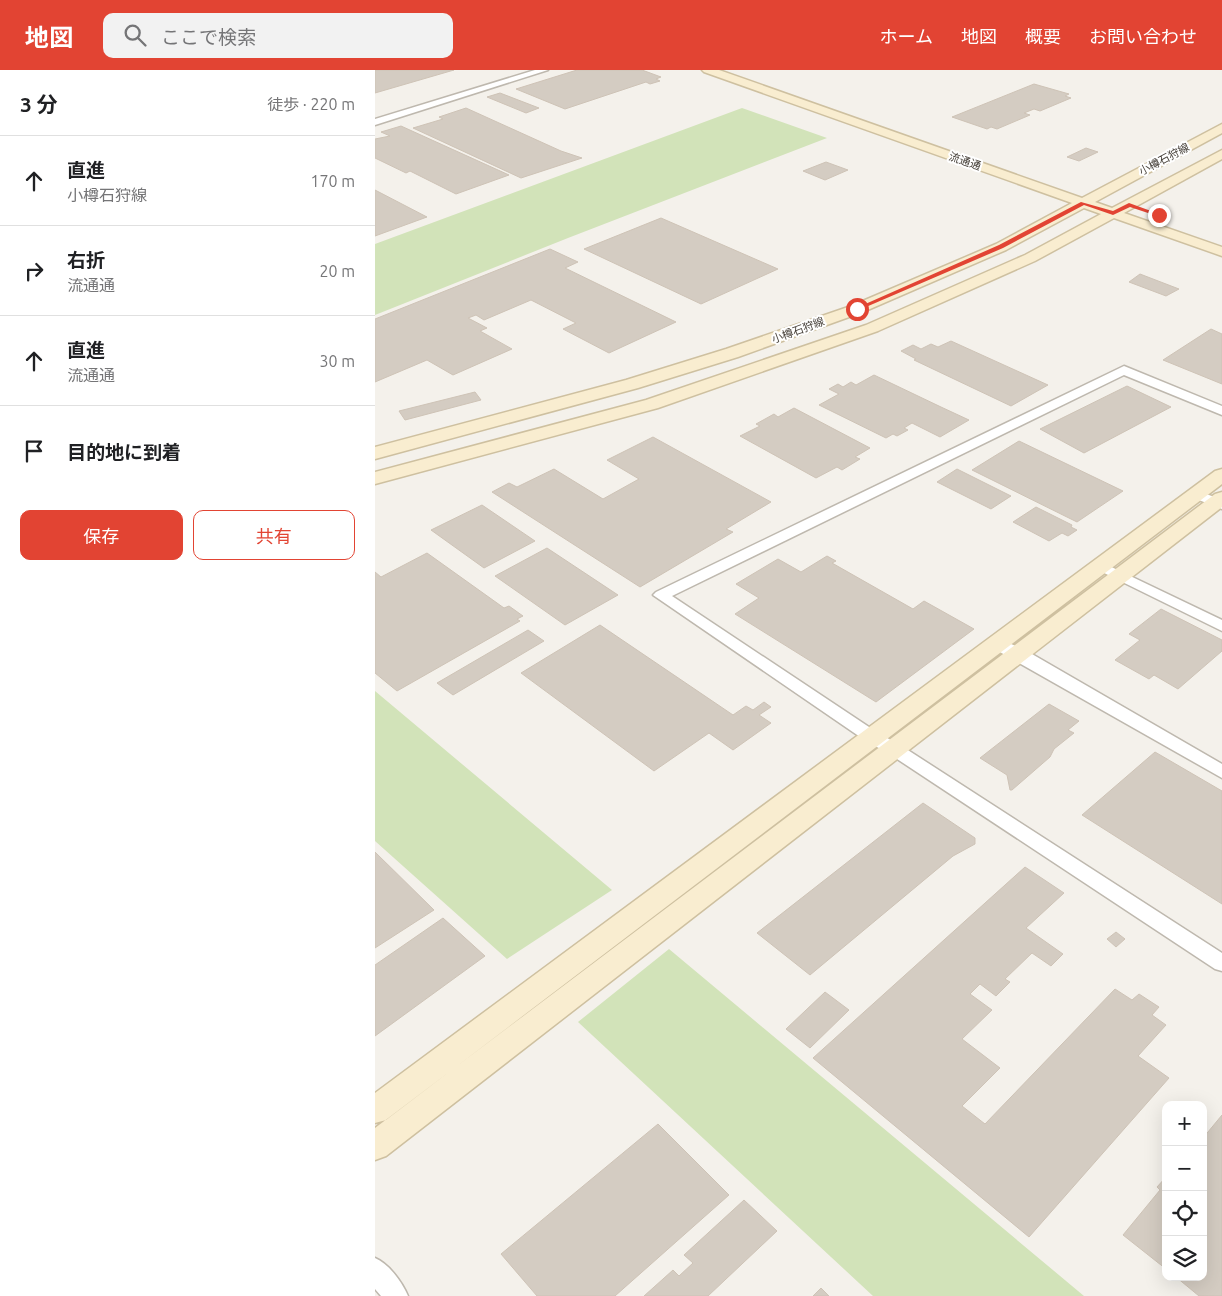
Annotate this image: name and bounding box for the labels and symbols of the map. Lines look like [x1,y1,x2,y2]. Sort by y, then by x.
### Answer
street label: 小樽石狩線 [1137,141,1191,177]
street label: 流通通 [947,150,983,172]
route end [1148,204,1171,227]
route start [846,298,869,321]
street label: 小樽石狩線 [770,315,826,345]

